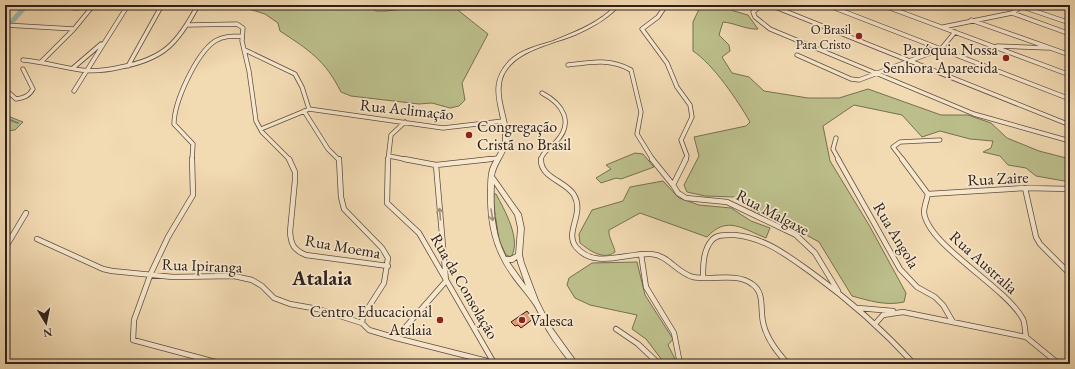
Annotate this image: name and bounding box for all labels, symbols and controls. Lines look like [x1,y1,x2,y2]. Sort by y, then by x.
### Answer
place label: O Brasil Para Cristo [796,21,851,53]
marker: O Brasil Para Cristo [854,31,864,41]
place label: Paróquia Nossa Senhora Aparecida [883,39,999,78]
marker: Paróquia Nossa Senhora Aparecida [1001,53,1011,63]
street label: Rua Aclimação [359,94,455,125]
place label: Congregação Cristã no Brasil [477,116,571,155]
marker: Congregação Cristã no Brasil [464,130,474,140]
street label: Rua Zaire [967,166,1029,191]
street label: Rua Malgaxe [733,184,813,240]
street label: Rua Angola [869,198,925,273]
one-way arrow [437,208,444,221]
one-way arrow [489,208,497,221]
street label: Rua Australia [945,226,1023,299]
street label: Rua Moema [303,230,383,264]
street label: Rua da Consolação [426,230,503,343]
street label: Rua Ipiranga [161,254,243,277]
district label: Atalaia [291,265,352,291]
place label: Centro Educacional Atalaia [310,301,433,340]
north arrow [26,303,66,343]
place label: Valesca [530,310,574,331]
marker: Centro Educacional Atalaia [435,315,445,325]
marker: Valesca [517,315,527,325]
text: N [42,325,53,341]

